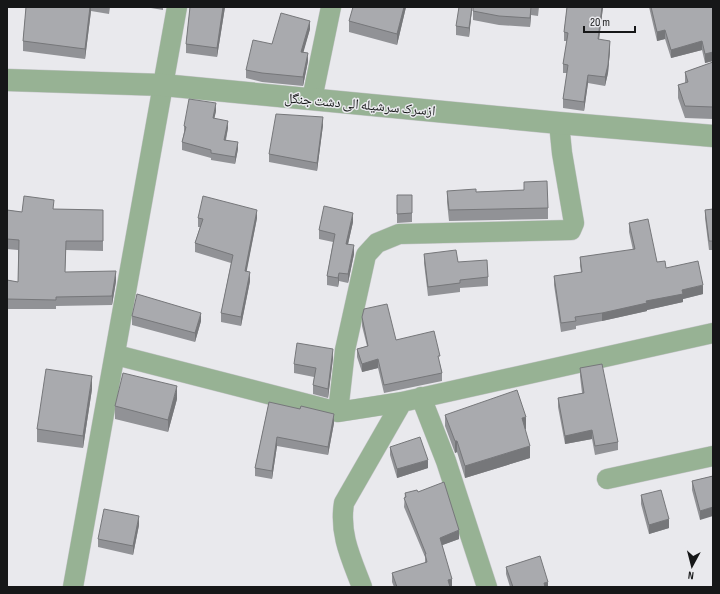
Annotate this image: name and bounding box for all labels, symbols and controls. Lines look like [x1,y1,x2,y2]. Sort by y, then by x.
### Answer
scale bar [584,8,635,34]
text: 20 m [590,15,610,30]
street label: ازسرک سرشیله الی دشت جنگل [284,89,436,120]
north arrow [672,546,712,586]
text: N [687,569,695,582]

